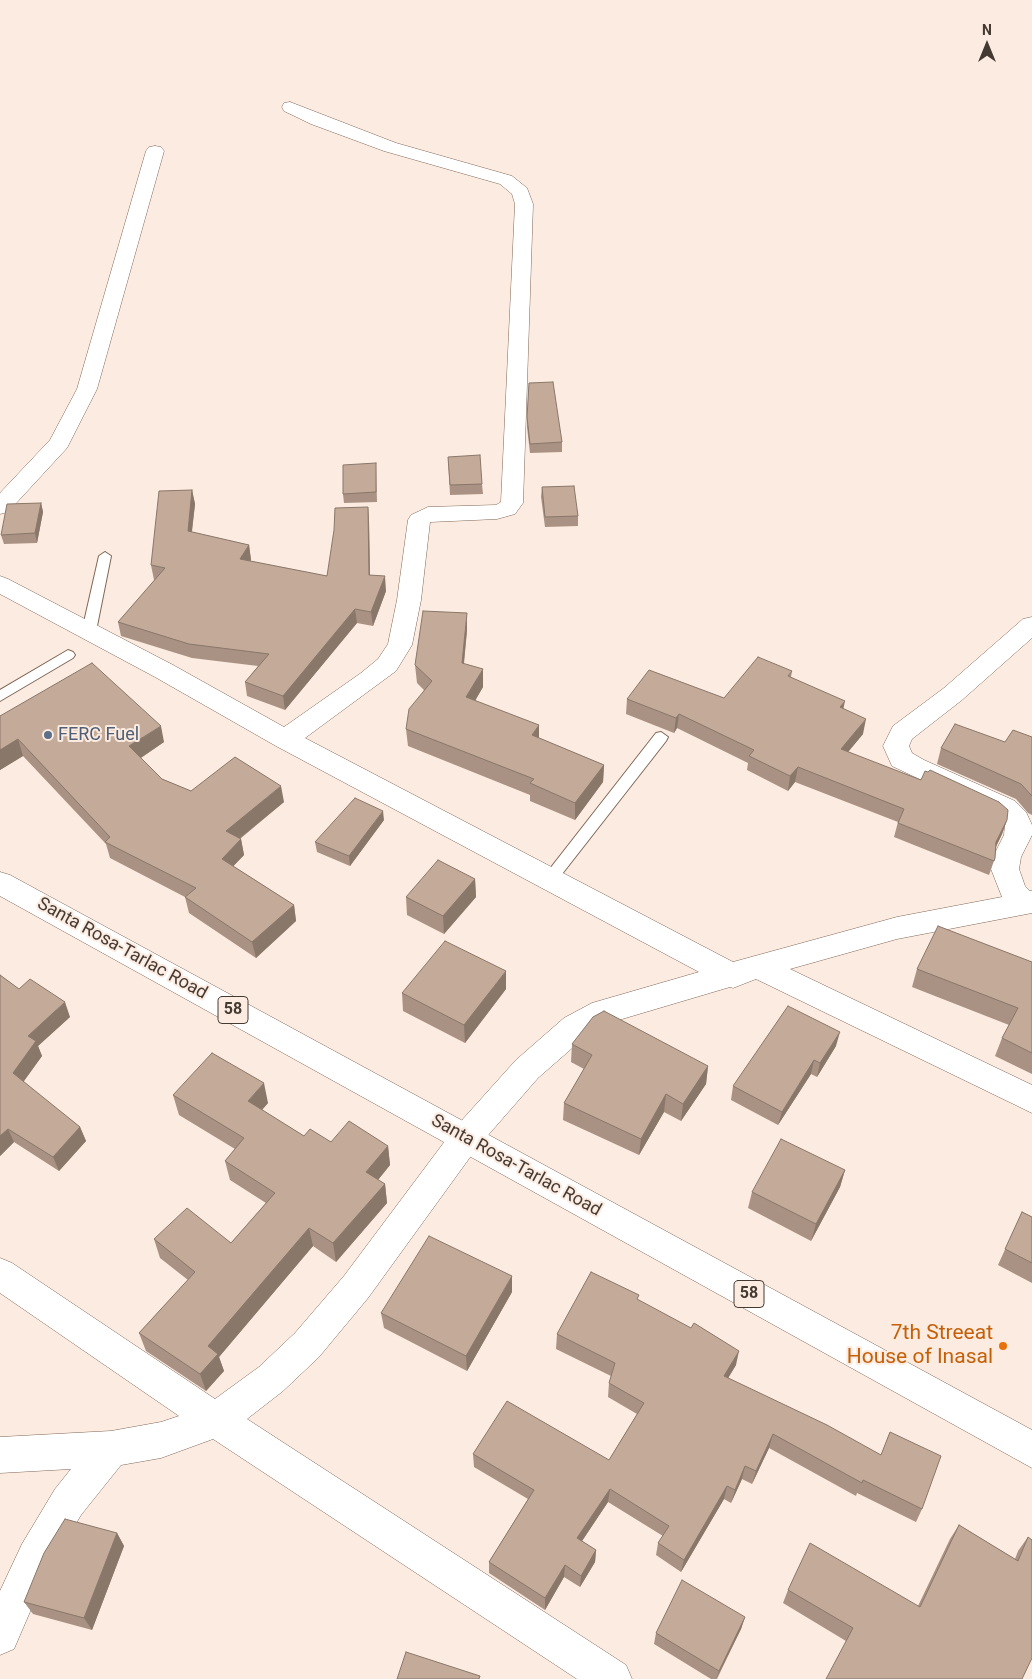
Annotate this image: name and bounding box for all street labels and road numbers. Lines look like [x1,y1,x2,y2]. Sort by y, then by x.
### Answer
street label: Santa Rosa-Tarlac Road [33,893,211,1005]
road number: 58 [218,996,248,1024]
street label: Santa Rosa-Tarlac Road [427,1110,605,1222]
road number: 58 [734,1280,764,1308]

